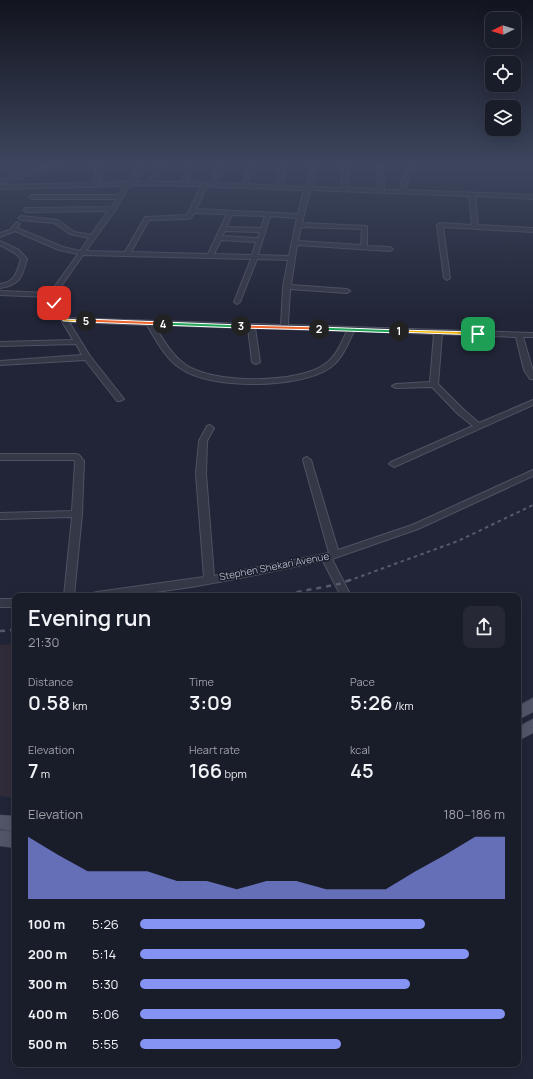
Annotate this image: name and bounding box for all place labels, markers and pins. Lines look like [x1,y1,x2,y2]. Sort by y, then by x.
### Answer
pin [37,286,71,320]
pin: 5 [76,311,96,331]
pin: 4 [153,314,173,334]
pin: 3 [231,316,251,336]
pin [461,317,495,351]
pin: 2 [309,319,329,339]
pin: 1 [389,321,409,341]

